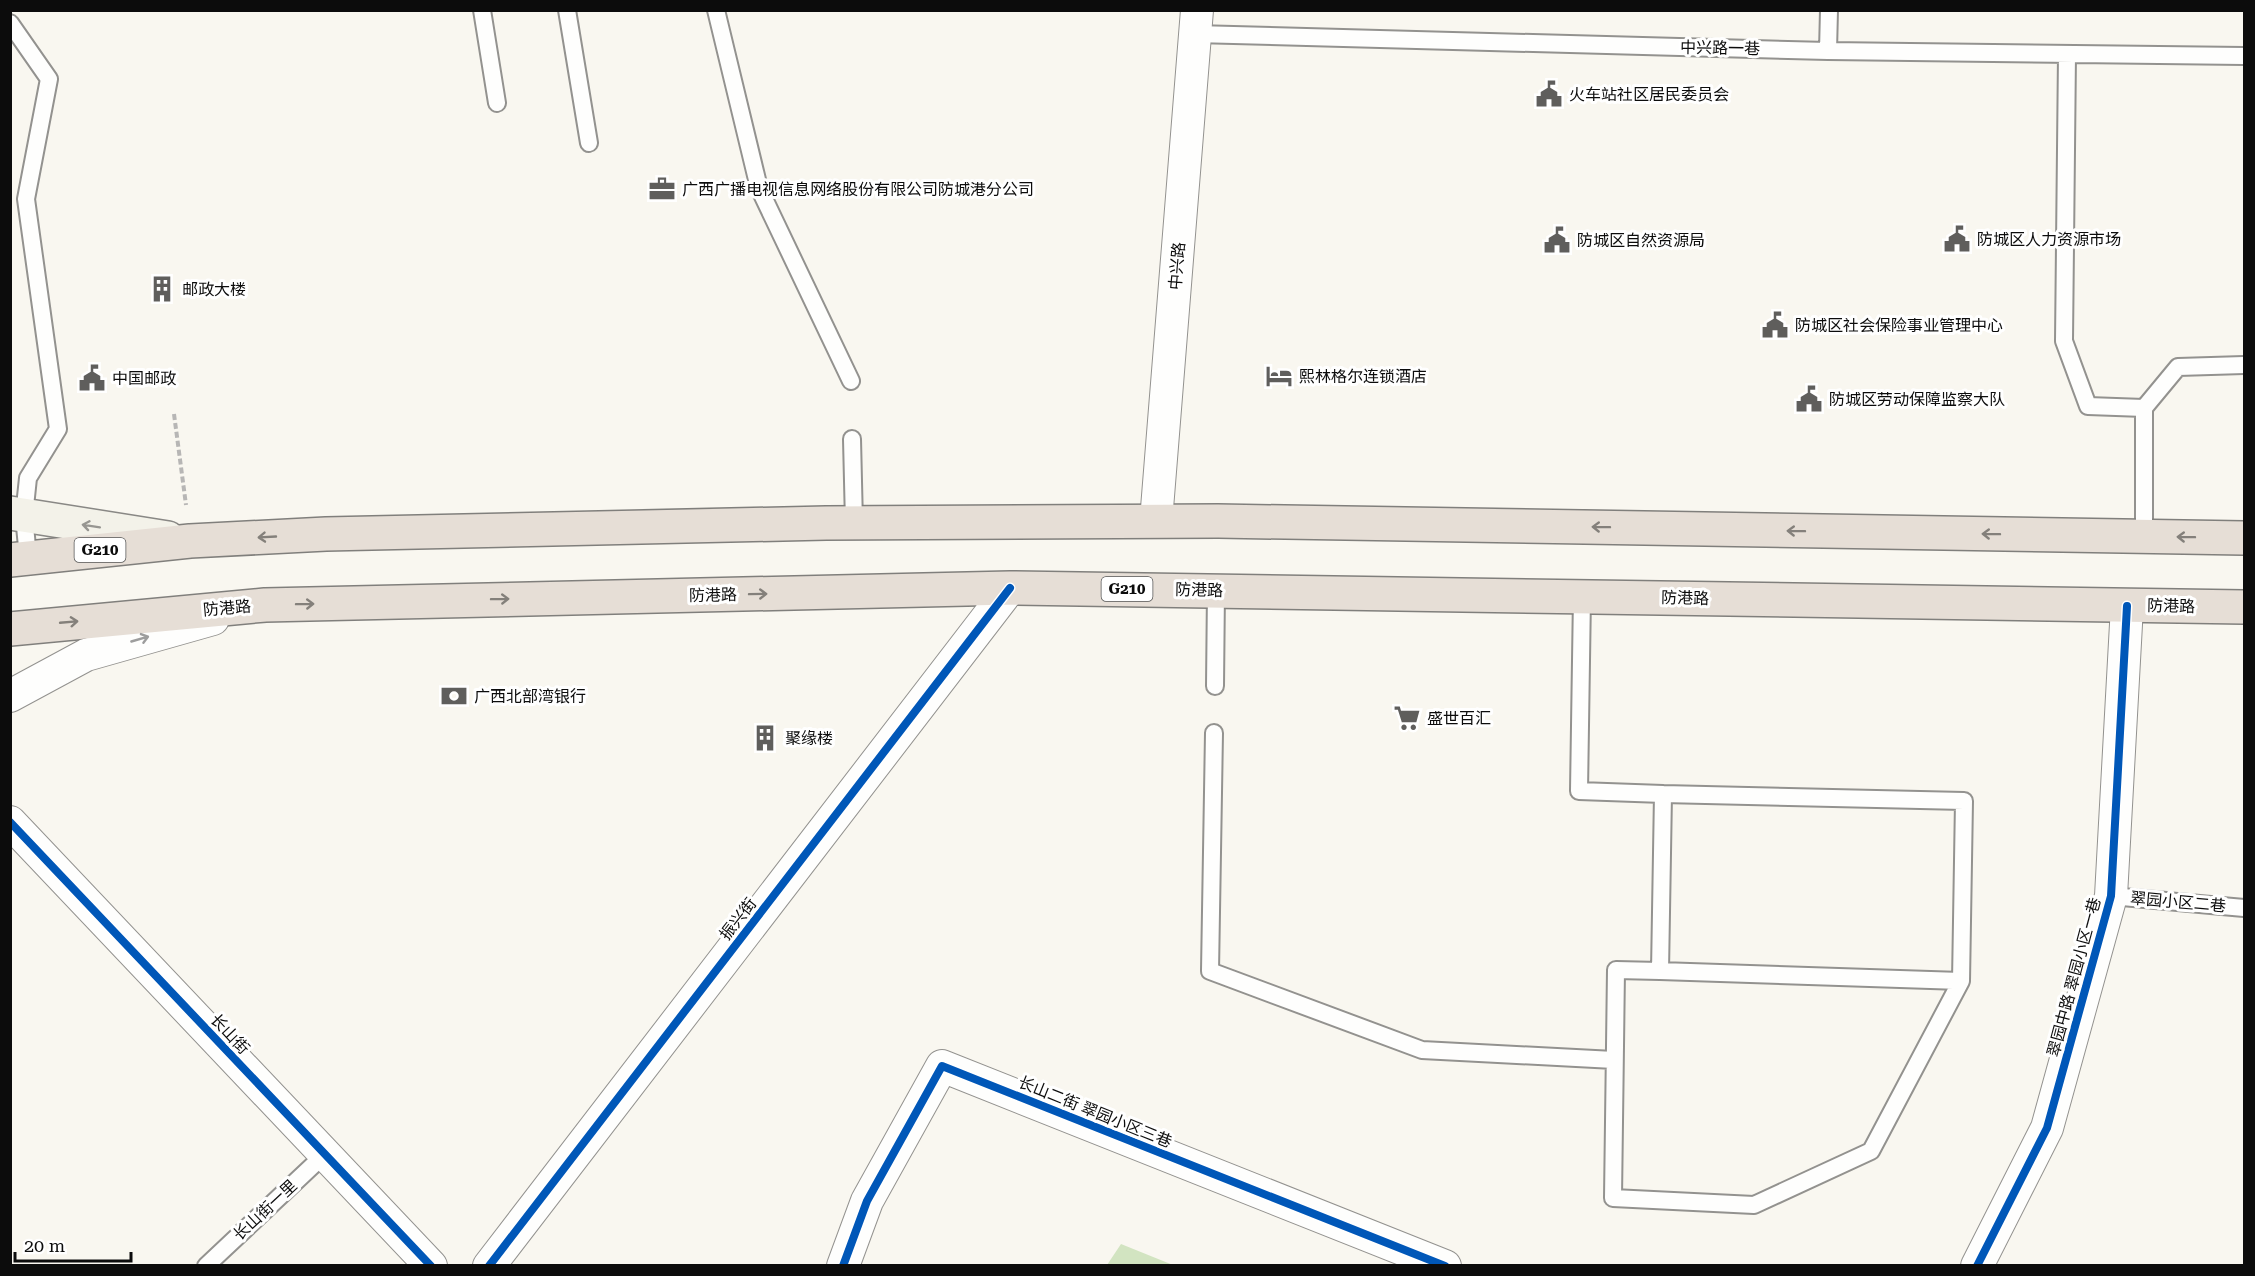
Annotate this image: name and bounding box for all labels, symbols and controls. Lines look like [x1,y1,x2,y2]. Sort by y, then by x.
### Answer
street label: 中兴路一巷 [1680,38,1760,58]
public building icon: 火车站社区居民委员会 [1534,79,1564,109]
place label: 火车站社区居民委员会 [1569,85,1729,104]
office icon: 广西广播电视信息网络股份有限公司防城港分公司 [647,174,677,204]
place label: 广西广播电视信息网络股份有限公司防城港分公司 [682,180,1034,199]
public building icon: 防城区人力资源市场 [1942,224,1972,254]
public building icon: 防城区自然资源局 [1542,225,1572,255]
place label: 防城区人力资源市场 [1977,230,2121,249]
place label: 防城区自然资源局 [1577,231,1705,250]
street label: 中兴路 [1165,241,1189,291]
building icon: 邮政大楼 [147,274,177,304]
place label: 邮政大楼 [182,280,246,299]
public building icon: 防城区社会保险事业管理中心 [1760,310,1790,340]
place label: 防城区社会保险事业管理中心 [1795,316,2003,335]
hotel icon: 熙林格尔连锁酒店 [1264,361,1294,391]
public building icon: 中国邮政 [77,363,107,393]
place label: 熙林格尔连锁酒店 [1299,367,1427,386]
place label: 中国邮政 [112,369,176,388]
public building icon: 防城区劳动保障监察大队 [1794,384,1824,414]
place label: 防城区劳动保障监察大队 [1829,390,2005,409]
one-way arrow [82,521,101,532]
one-way arrow [1592,522,1612,533]
one-way arrow [1787,525,1807,537]
one-way arrow [1982,528,2002,540]
one-way arrow [2177,531,2197,543]
one-way arrow [258,532,278,543]
road number: G210 [74,538,126,562]
road number: G210 [1102,577,1152,601]
street label: 防港路 [1175,580,1223,600]
street label: 防港路 [689,585,737,605]
one-way arrow [747,588,767,599]
street label: 防港路 [1661,588,1709,608]
one-way arrow [489,593,509,605]
street label: 防港路 [202,596,252,620]
street label: 防港路 [2147,596,2195,616]
one-way arrow [294,598,314,609]
one-way arrow [58,617,78,628]
one-way arrow [131,633,150,644]
bank icon: 广西北部湾银行 [439,681,469,711]
place label: 广西北部湾银行 [474,687,586,706]
supermarket icon: 盛世百汇 [1392,703,1422,733]
place label: 盛世百汇 [1427,709,1491,728]
building icon: 聚缘楼 [750,723,780,753]
place label: 聚缘楼 [785,729,833,748]
street label: 翠园小区二巷 [2129,888,2227,916]
street label: 振兴街 [716,894,760,944]
street label: 翠园中路 翠园小区一巷 [2044,895,2104,1059]
street label: 长山街 [207,1010,253,1058]
street label: 长山二街 翠园小区三巷 [1015,1072,1175,1152]
street label: 长山街一里 [229,1176,301,1244]
scale bar [15,1225,130,1263]
text: 20 m [24,1235,65,1256]

